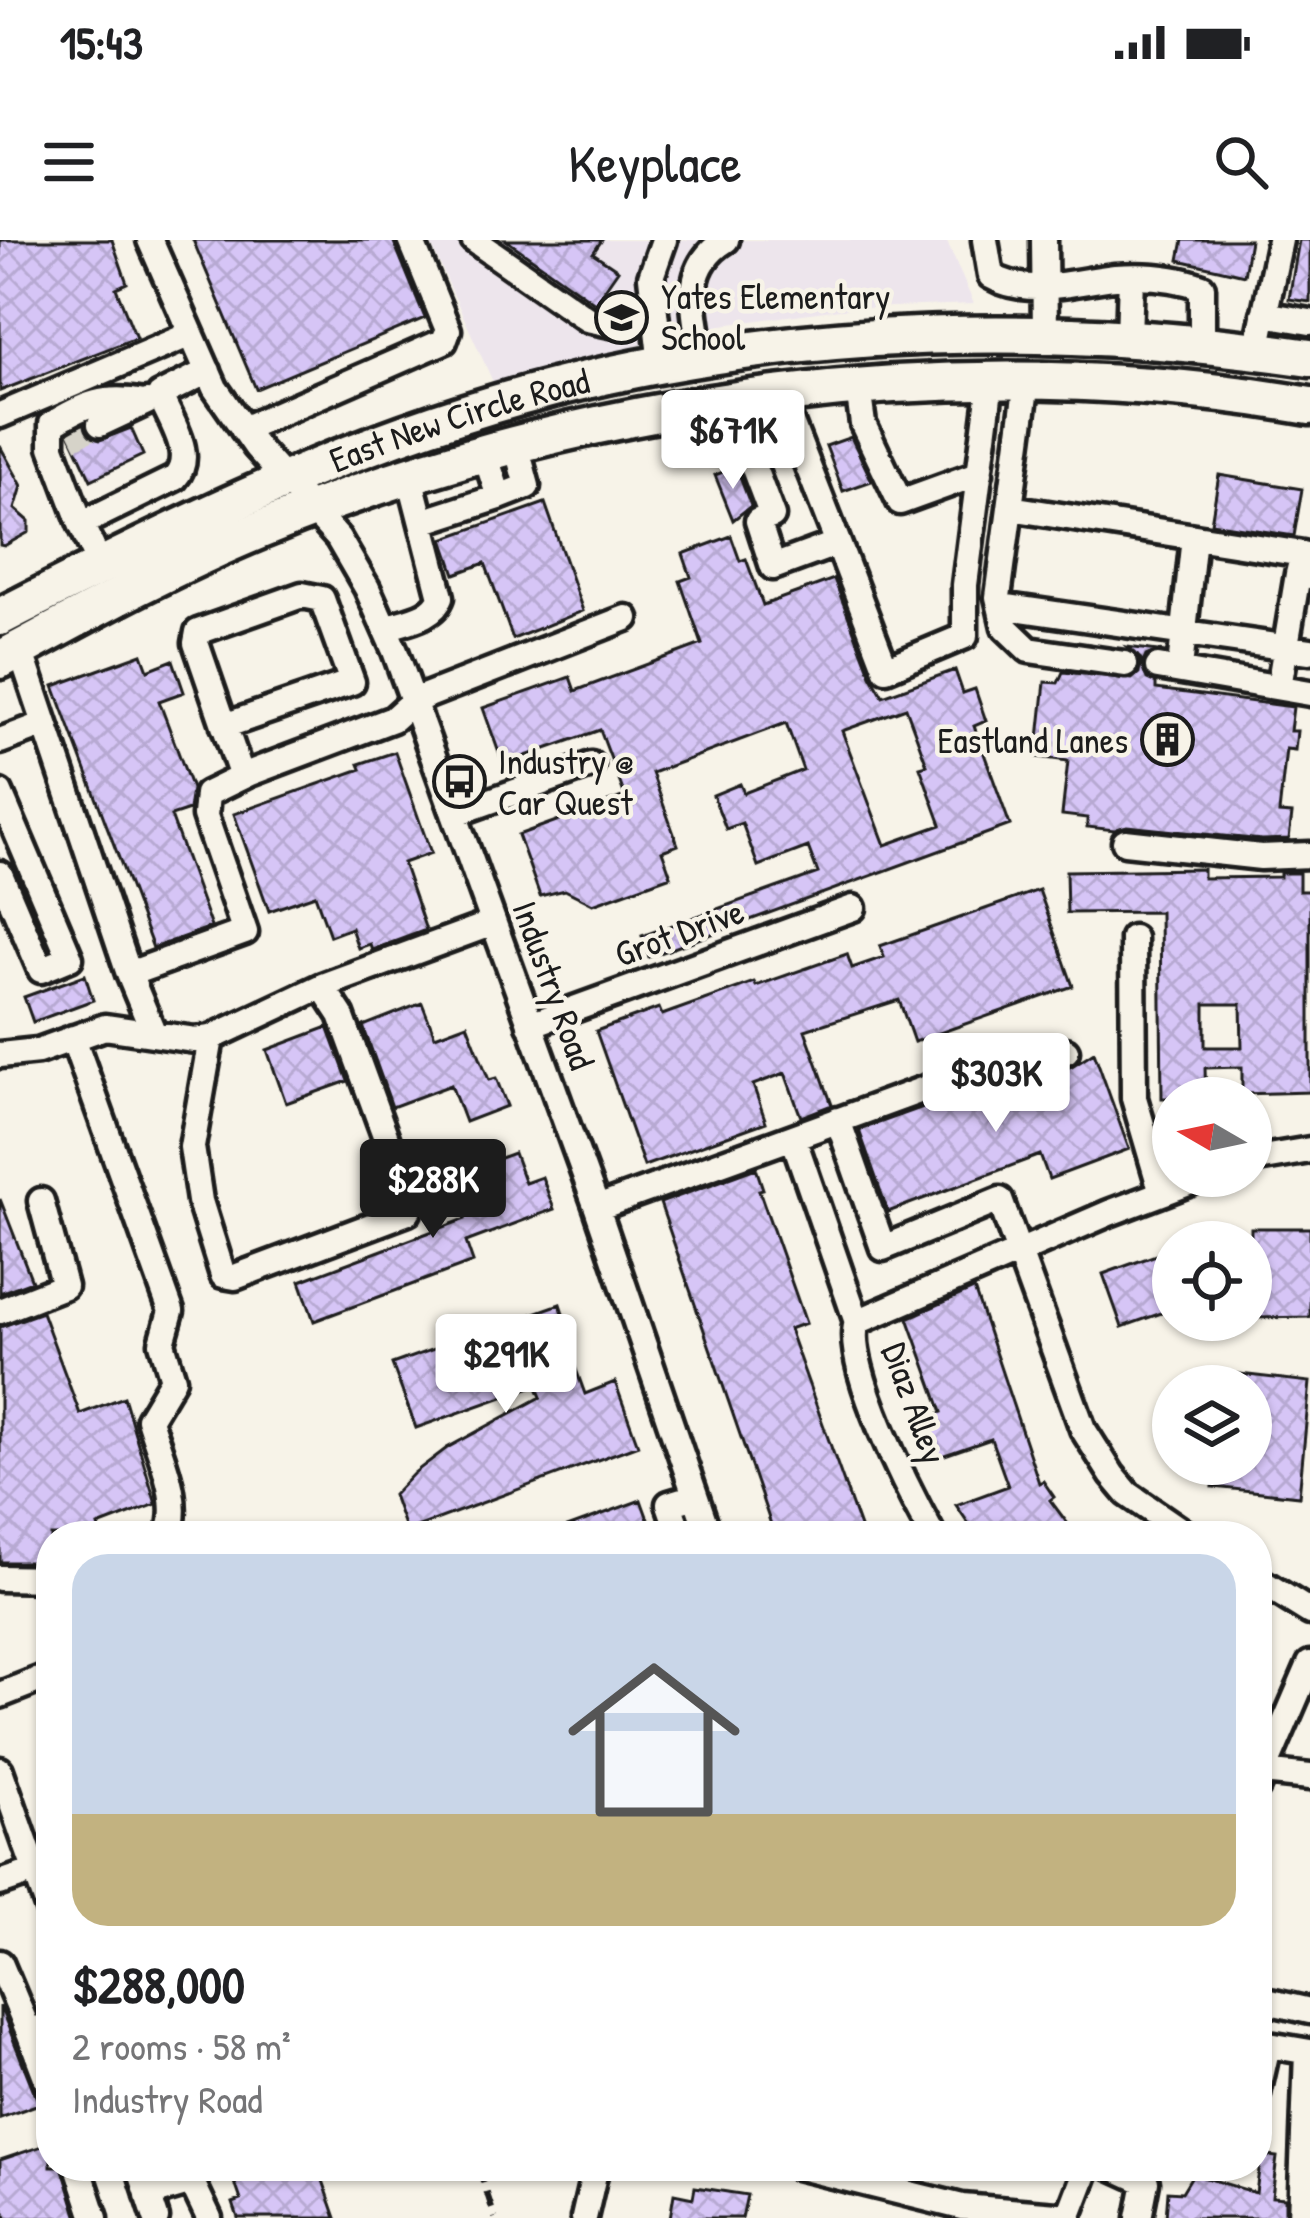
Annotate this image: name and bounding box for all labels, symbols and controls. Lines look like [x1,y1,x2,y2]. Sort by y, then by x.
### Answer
text: 15:43 [60,12,143,73]
text: Keyplace [568,126,742,199]
icon: menu [36,129,102,195]
icon: search [1208,129,1274,195]
place label: Yates Elementary School [661,271,890,361]
school or university icon: Yates Elementary School [594,289,650,345]
street label: East New Circle Road [322,355,594,484]
pin: $671K [649,390,817,492]
text: $671K [688,402,778,455]
building icon: Eastland Lanes [1139,712,1195,768]
place label: Eastland Lanes [937,715,1128,764]
place label: Industry @ Car Quest [498,736,635,826]
bus stop icon: Industry @ Car Quest [431,754,487,810]
street label: Grot Drive [607,886,750,977]
street label: Industry Road [501,894,608,1076]
pin: $303K [912,1033,1080,1135]
text: $303K [950,1045,1042,1098]
north arrow [1152,1077,1272,1197]
map controls [1152,1077,1272,1485]
pin: $288K [349,1139,517,1241]
text: $288K [387,1151,479,1204]
button: locate [1152,1221,1272,1341]
pin: $291K [422,1314,590,1416]
text: $291K [463,1326,549,1379]
street label: Diaz Alley [871,1335,960,1470]
button: layers [1152,1365,1272,1485]
icon: home [546,1632,762,1848]
text: $288,000 [72,1950,245,2019]
text: 2 rooms · 58 m² [72,2019,291,2072]
text: Industry Road [72,2072,262,2125]

